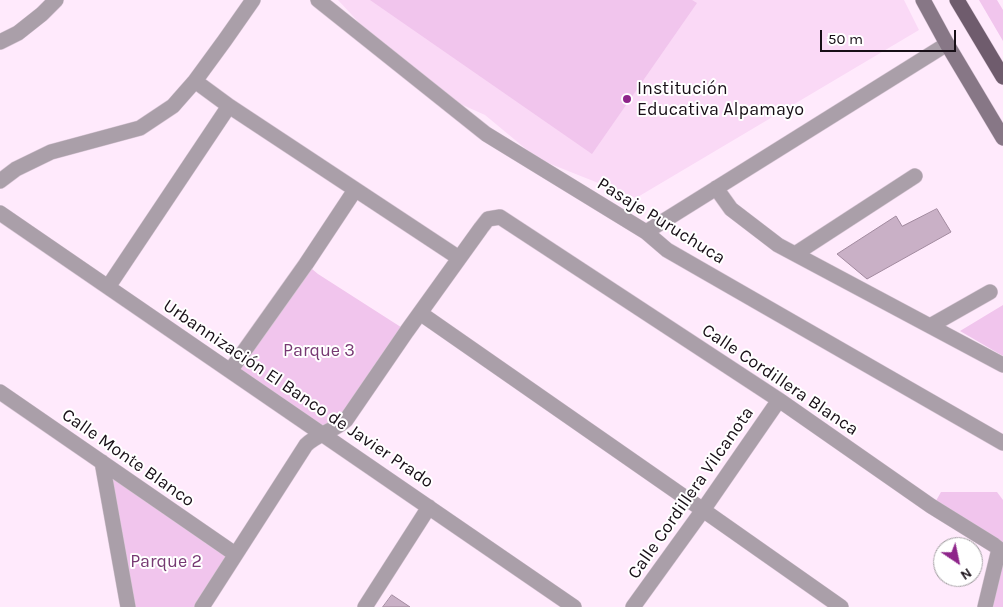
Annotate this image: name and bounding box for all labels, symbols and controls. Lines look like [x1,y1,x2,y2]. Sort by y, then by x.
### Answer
scale bar [823,20,959,52]
text: 50 m [828,30,863,48]
place label: Institución Educativa Alpamayo [637,78,804,120]
marker: Institución Educativa Alpamayo [621,93,633,105]
street label: Pasaje Puruchuca [593,173,729,269]
street label: Urbannización El Banco de Javier Prado [159,295,437,493]
street label: Calle Cordillera Blanca [698,320,862,440]
park label: Parque 3 [283,340,355,362]
street label: Calle Cordillera Vilcanota [623,403,759,583]
street label: Calle Monte Blanco [58,404,198,512]
north arrow [933,537,983,587]
park label: Parque 2 [130,551,202,573]
text: N [957,564,975,584]

